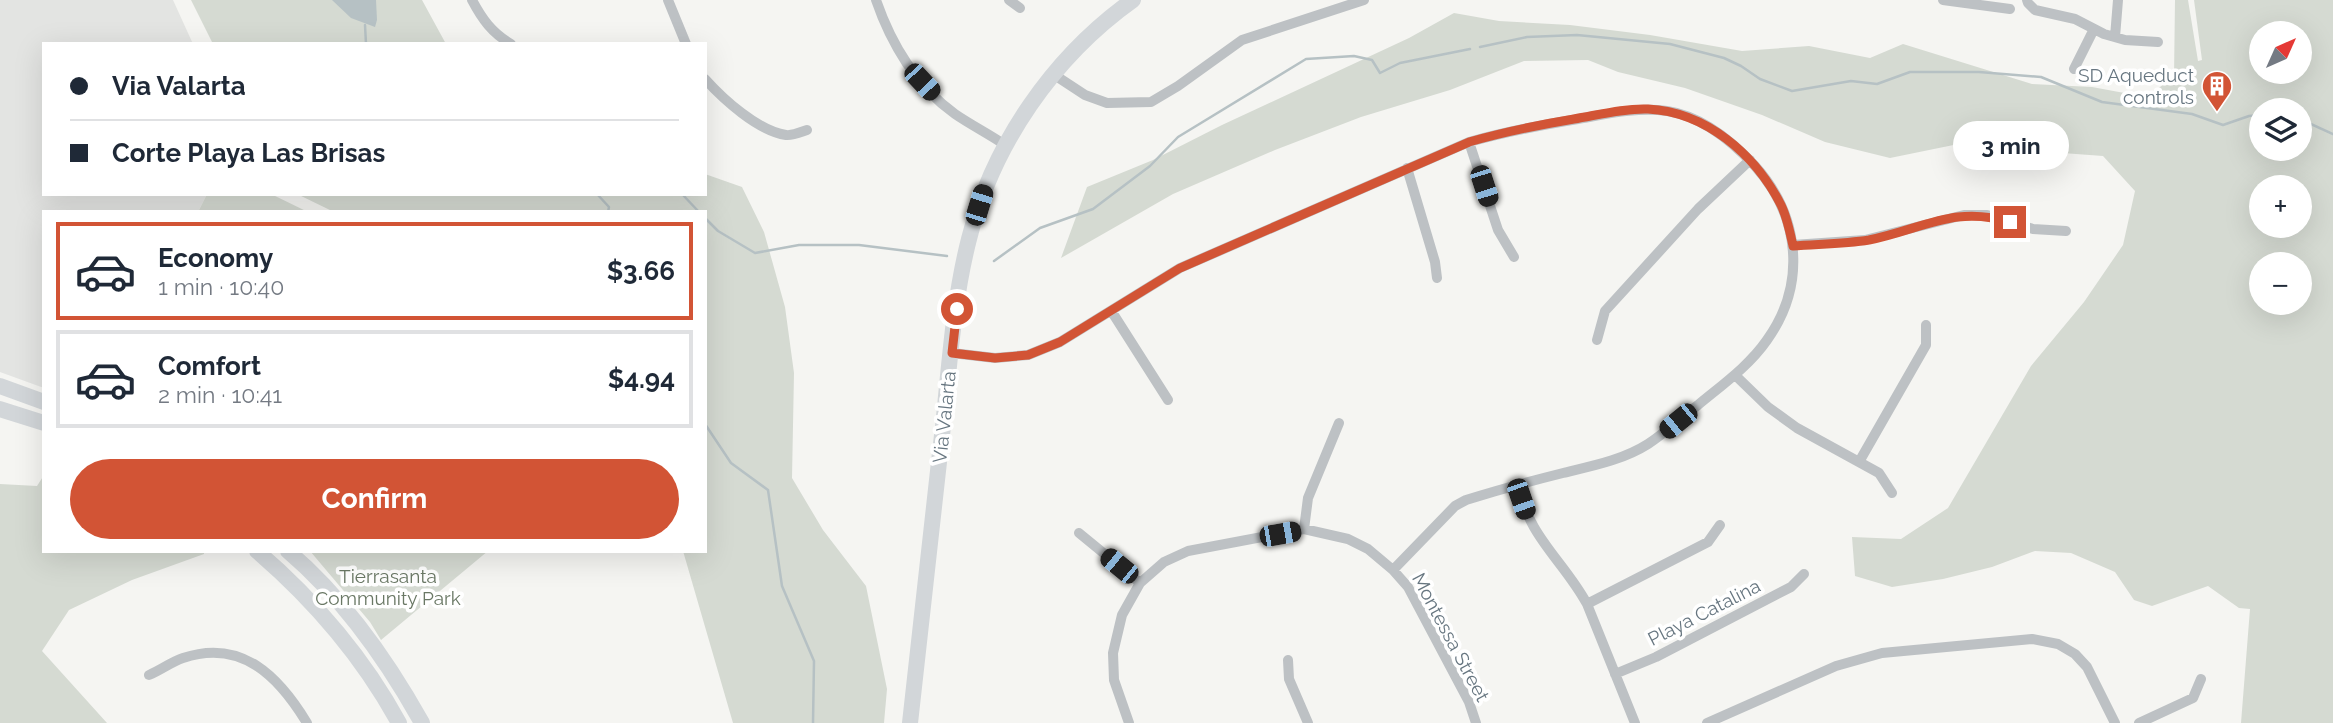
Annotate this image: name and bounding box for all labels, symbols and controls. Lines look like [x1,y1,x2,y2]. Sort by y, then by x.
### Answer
north arrow [2249,21,2312,84]
map controls [2249,21,2312,315]
car [900,59,945,105]
place label: SD Aqueduct controls [2078,64,2195,108]
building icon: SD Aqueduct controls [2200,69,2234,113]
text: Via Valarta [112,71,246,101]
button: layers [2249,98,2312,161]
callout: 3 min [1952,120,2068,170]
text: 3 min [1981,132,2041,159]
text: Corte Playa Las Brisas [112,138,385,168]
car [1468,163,1501,209]
button: + [2249,175,2312,238]
car [963,182,996,228]
route end [1994,206,2026,238]
icon: car [74,240,137,303]
text: Economy [158,243,273,273]
button: − [2249,252,2312,315]
text: $3.66 [607,256,675,286]
text: 1 min · 10:40 [158,273,284,300]
route start [941,293,973,325]
icon: car [74,348,137,411]
text: Comfort [158,351,261,381]
text: $4.94 [608,364,675,394]
street label: Via Valarta [928,370,960,464]
text: 2 min · 10:41 [158,381,282,408]
car [1656,400,1701,442]
button: Confirm [70,459,679,539]
car [1505,476,1538,522]
car [1258,520,1303,548]
car [1097,545,1142,587]
park label: Tierrasanta Community Park [315,565,461,609]
street label: Montessa Street [1408,569,1494,706]
street label: Playa Catalina [1644,574,1764,650]

